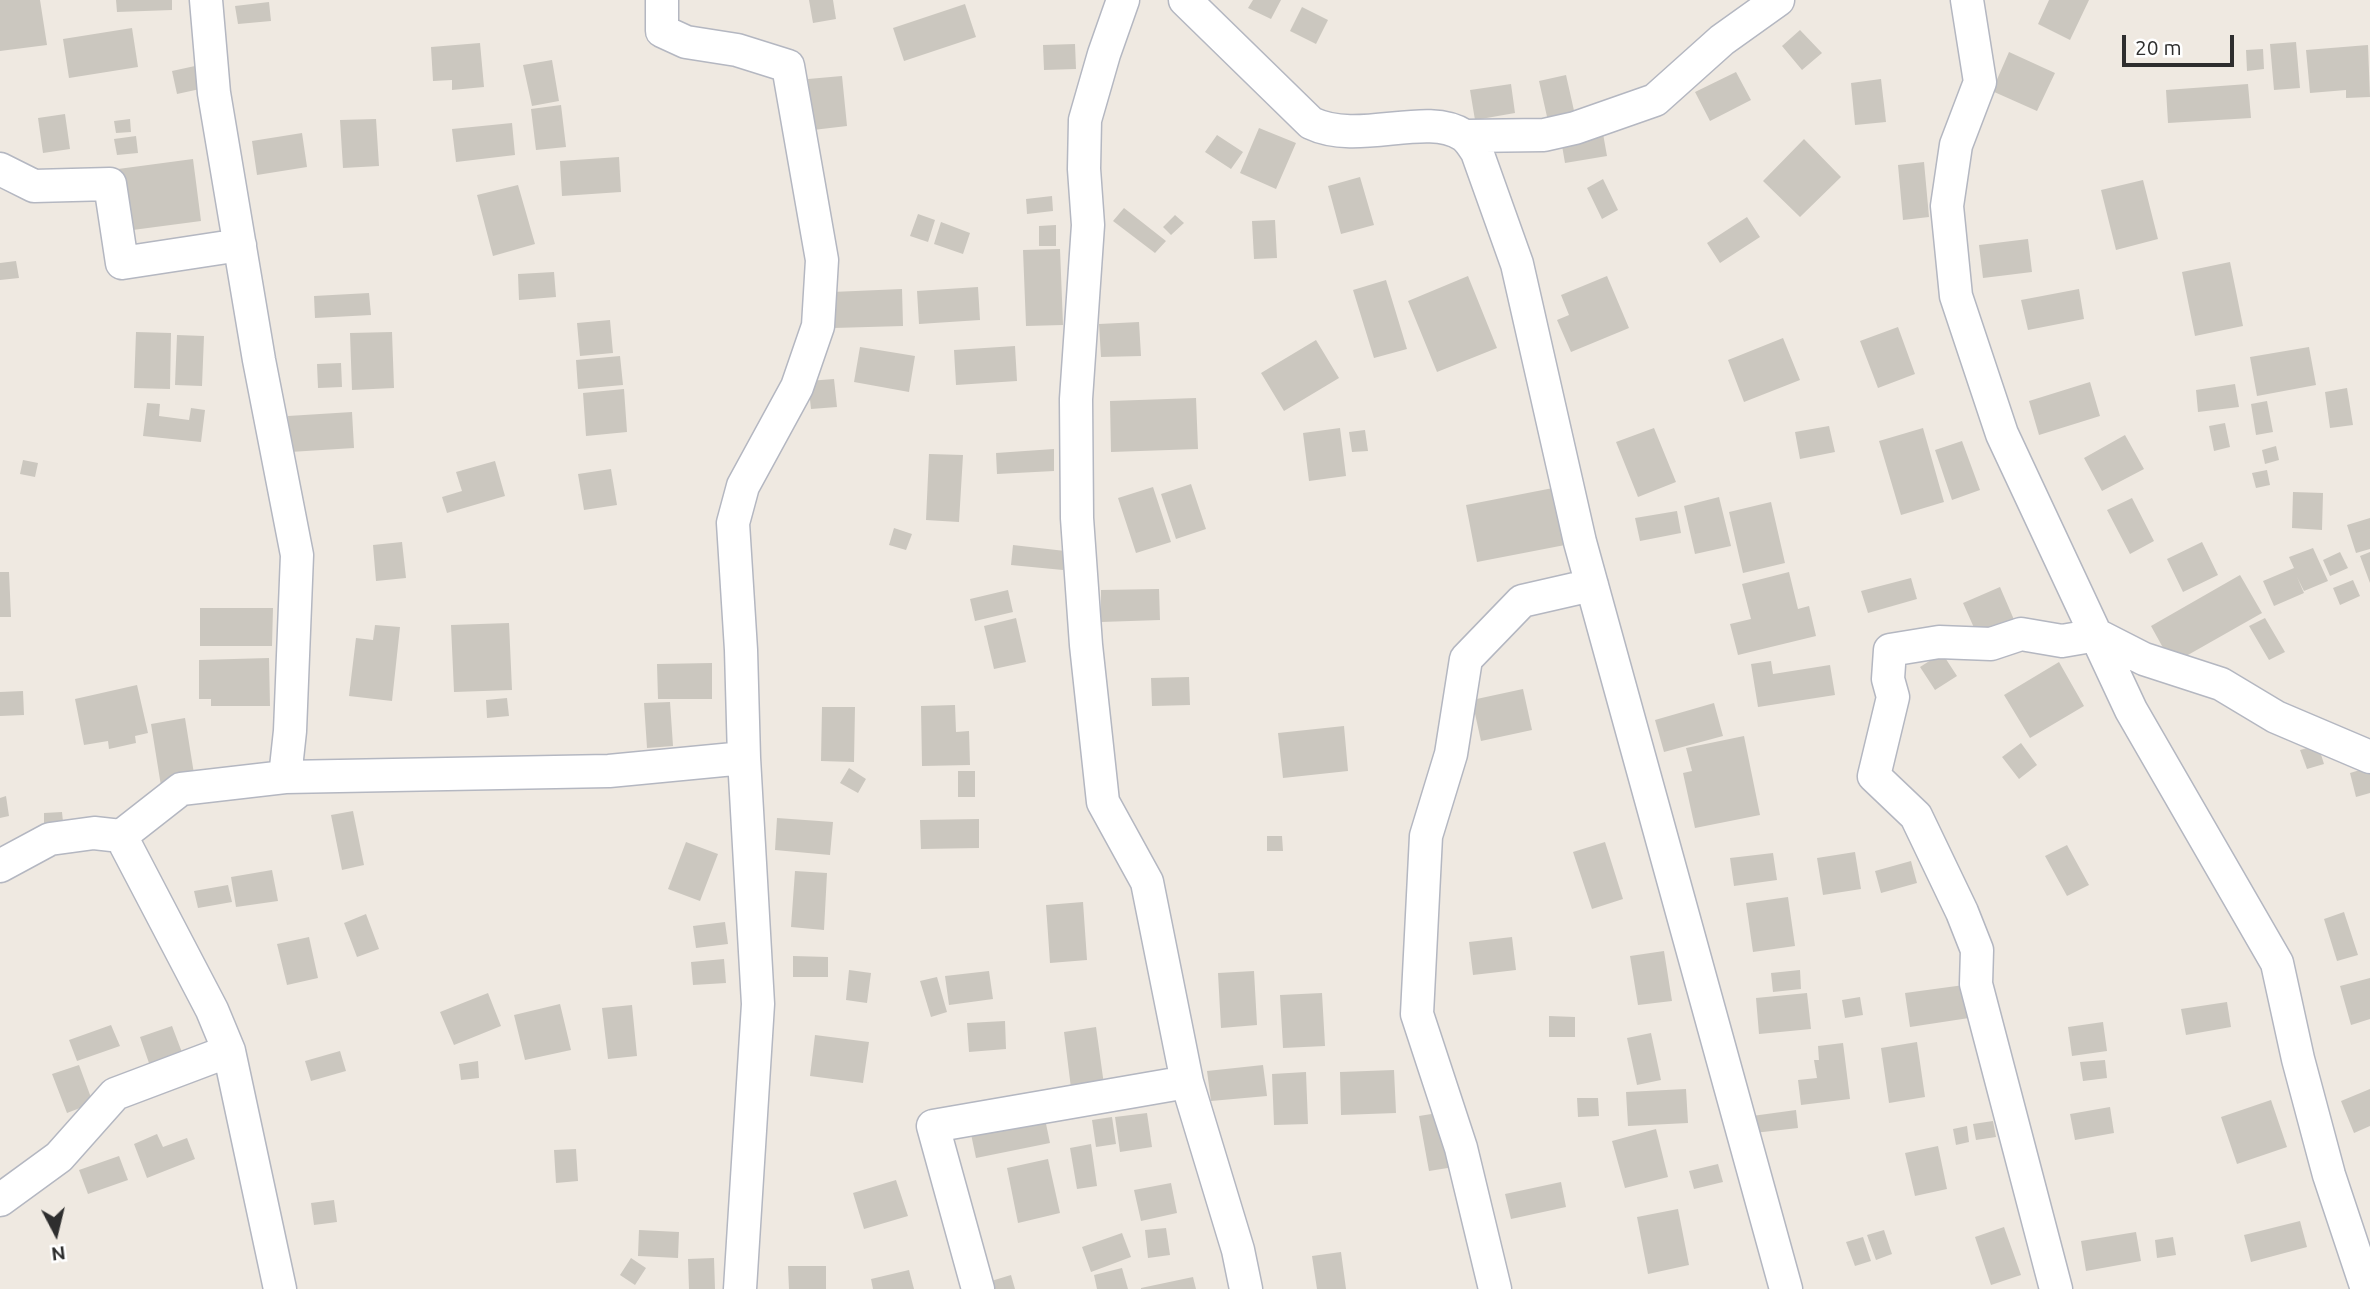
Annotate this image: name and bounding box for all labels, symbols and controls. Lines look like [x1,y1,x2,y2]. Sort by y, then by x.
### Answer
scale bar [2125,21,2237,65]
text: 20 m [2135,35,2182,59]
north arrow [21,1198,91,1268]
text: N [50,1242,67,1266]

